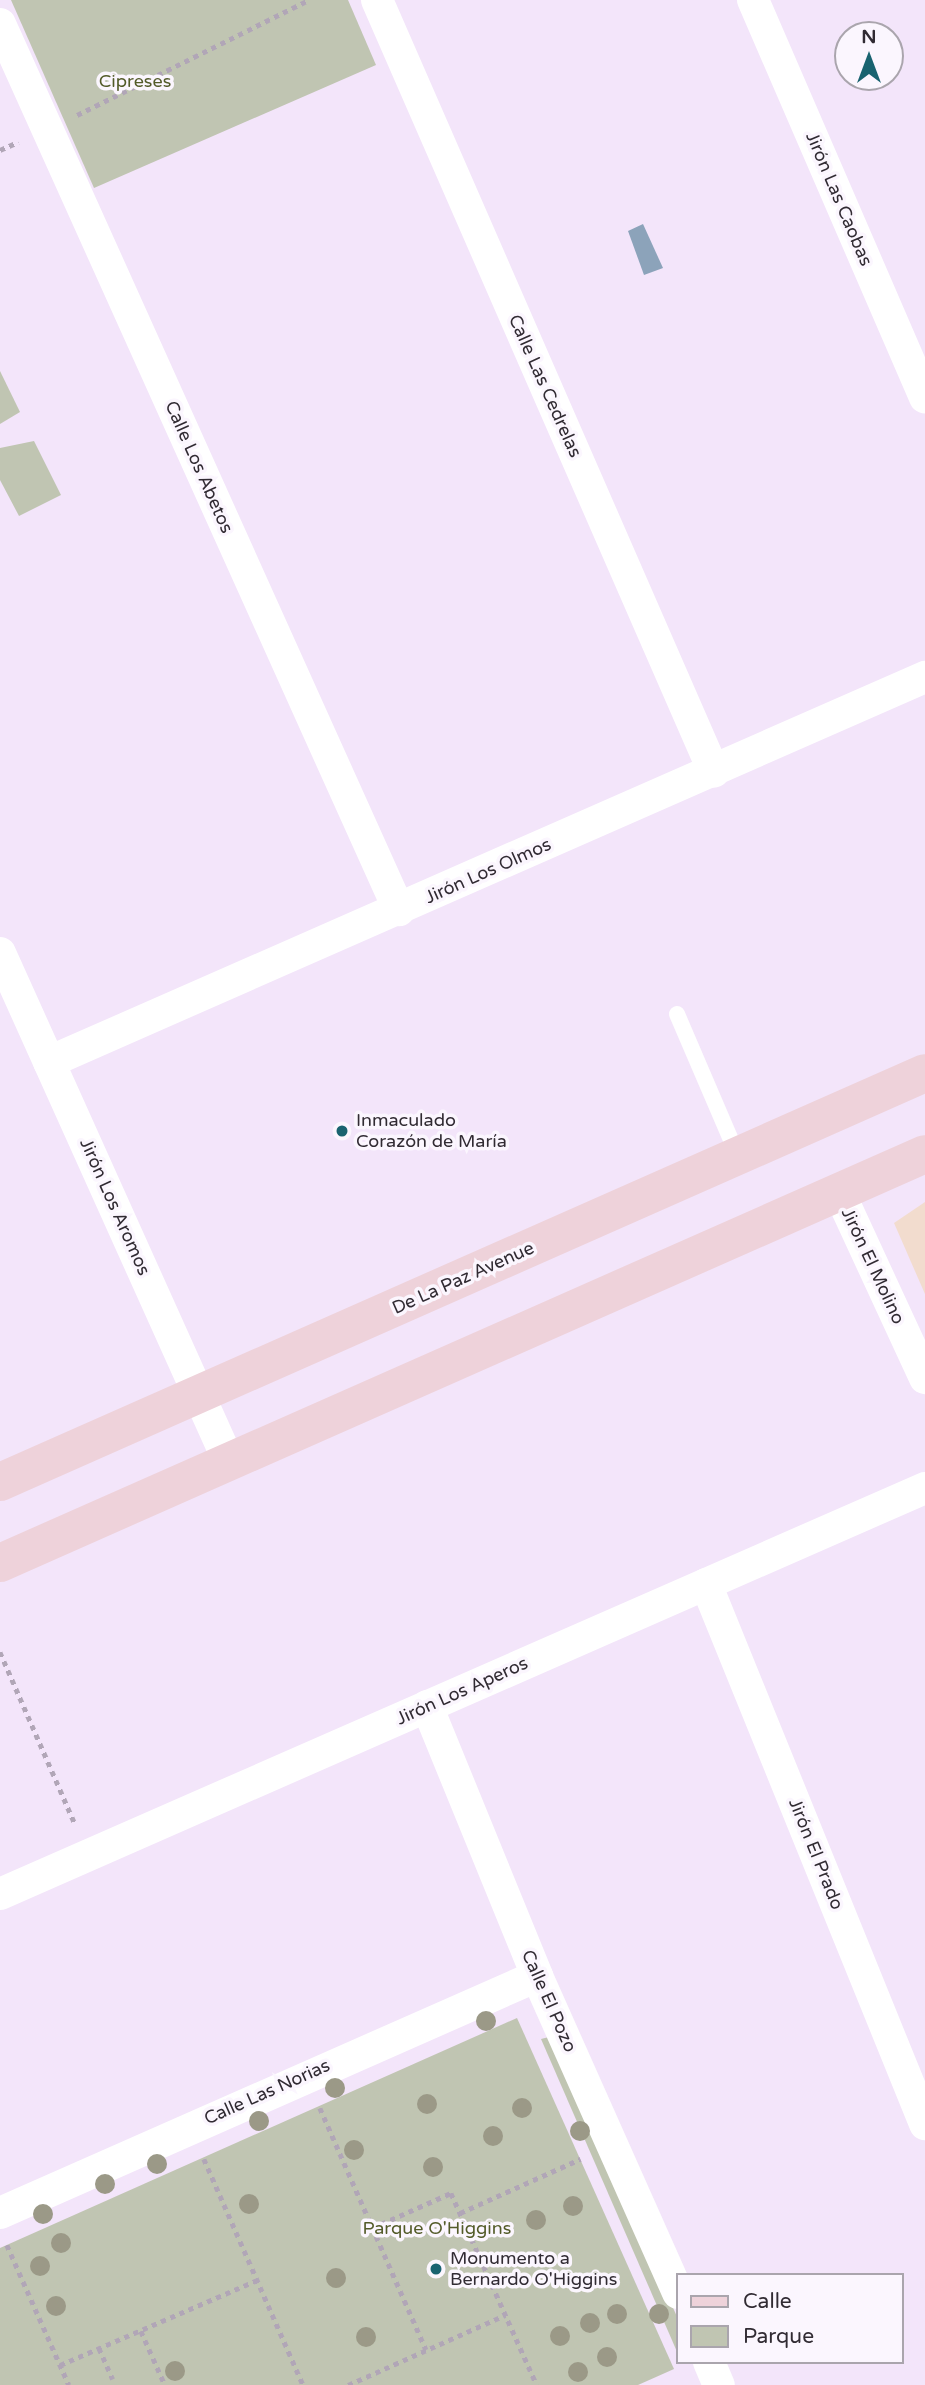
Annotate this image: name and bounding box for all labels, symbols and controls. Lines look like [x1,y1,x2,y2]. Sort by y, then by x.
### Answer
north arrow [834,21,904,91]
text: N [861,26,877,48]
park label: Cipreses [99,70,171,92]
street label: Jirón Las Caobas [801,129,877,269]
street label: Calle Las Cedrelas [504,311,586,461]
street label: Calle Los Abetos [160,398,238,536]
street label: Jirón Los Olmos [422,834,554,908]
place label: Inmaculado Corazón de María [356,1110,507,1152]
marker: Inmaculado Corazón de María [334,1123,350,1139]
street label: Jirón Los Aromos [75,1135,155,1279]
street label: Jirón El Molino [837,1204,909,1328]
street label: De La Paz Avenue [389,1237,537,1319]
street label: Jirón Los Aperos [393,1652,531,1730]
street label: Jirón El Prado [784,1795,848,1913]
street label: Calle El Pozo [517,1946,581,2056]
street label: Calle Las Norias [201,2055,333,2129]
park label: Parque O'Higgins [363,2217,511,2239]
place label: Monumento a Bernardo O'Higgins [450,2248,617,2290]
marker: Monumento a Bernardo O'Higgins [428,2261,444,2277]
legend [676,2273,904,2364]
text: Calle [743,2289,792,2314]
text: Parque [743,2324,814,2349]

